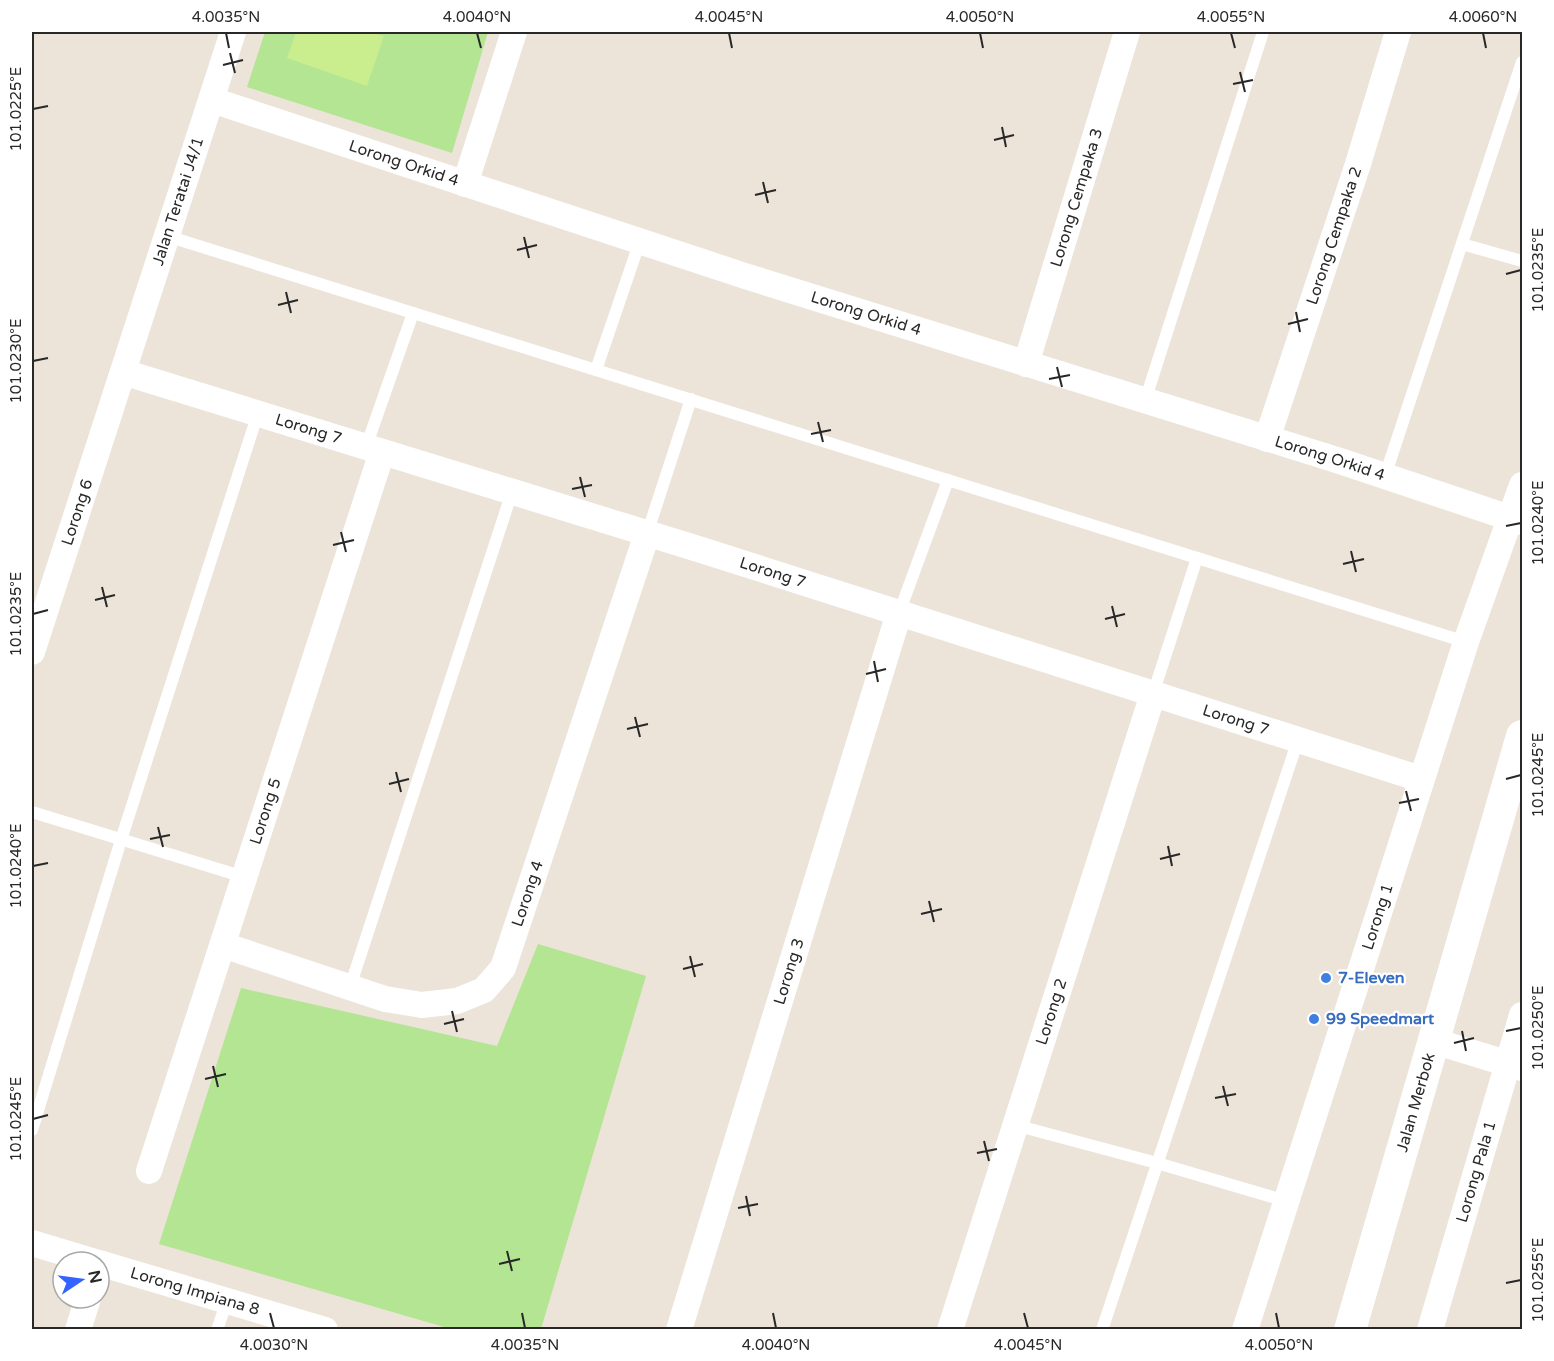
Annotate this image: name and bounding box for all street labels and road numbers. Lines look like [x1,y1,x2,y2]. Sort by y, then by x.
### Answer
street label: Lorong Cempaka 3 [1046,126,1107,269]
street label: Jalan Teratai J4/1 [148,134,208,268]
street label: Lorong Orkid 4 [346,136,461,191]
street label: Lorong Cempaka 2 [1302,164,1366,307]
street label: Lorong Orkid 4 [808,287,924,340]
street label: Lorong 7 [273,409,344,449]
street label: Lorong Orkid 4 [1272,431,1388,485]
street label: Lorong 6 [57,476,97,548]
street label: Lorong 7 [737,553,808,593]
street label: Lorong 7 [1200,700,1272,740]
street label: Lorong 5 [245,776,286,847]
street label: Lorong 4 [507,858,548,929]
street label: Lorong 1 [1358,881,1398,953]
street label: Lorong 3 [769,936,809,1007]
street label: Lorong 2 [1032,976,1072,1048]
street label: Jalan Merbok [1392,1050,1440,1154]
street label: Lorong Pala 1 [1452,1118,1501,1225]
street label: Lorong Impiana 8 [128,1263,262,1320]

